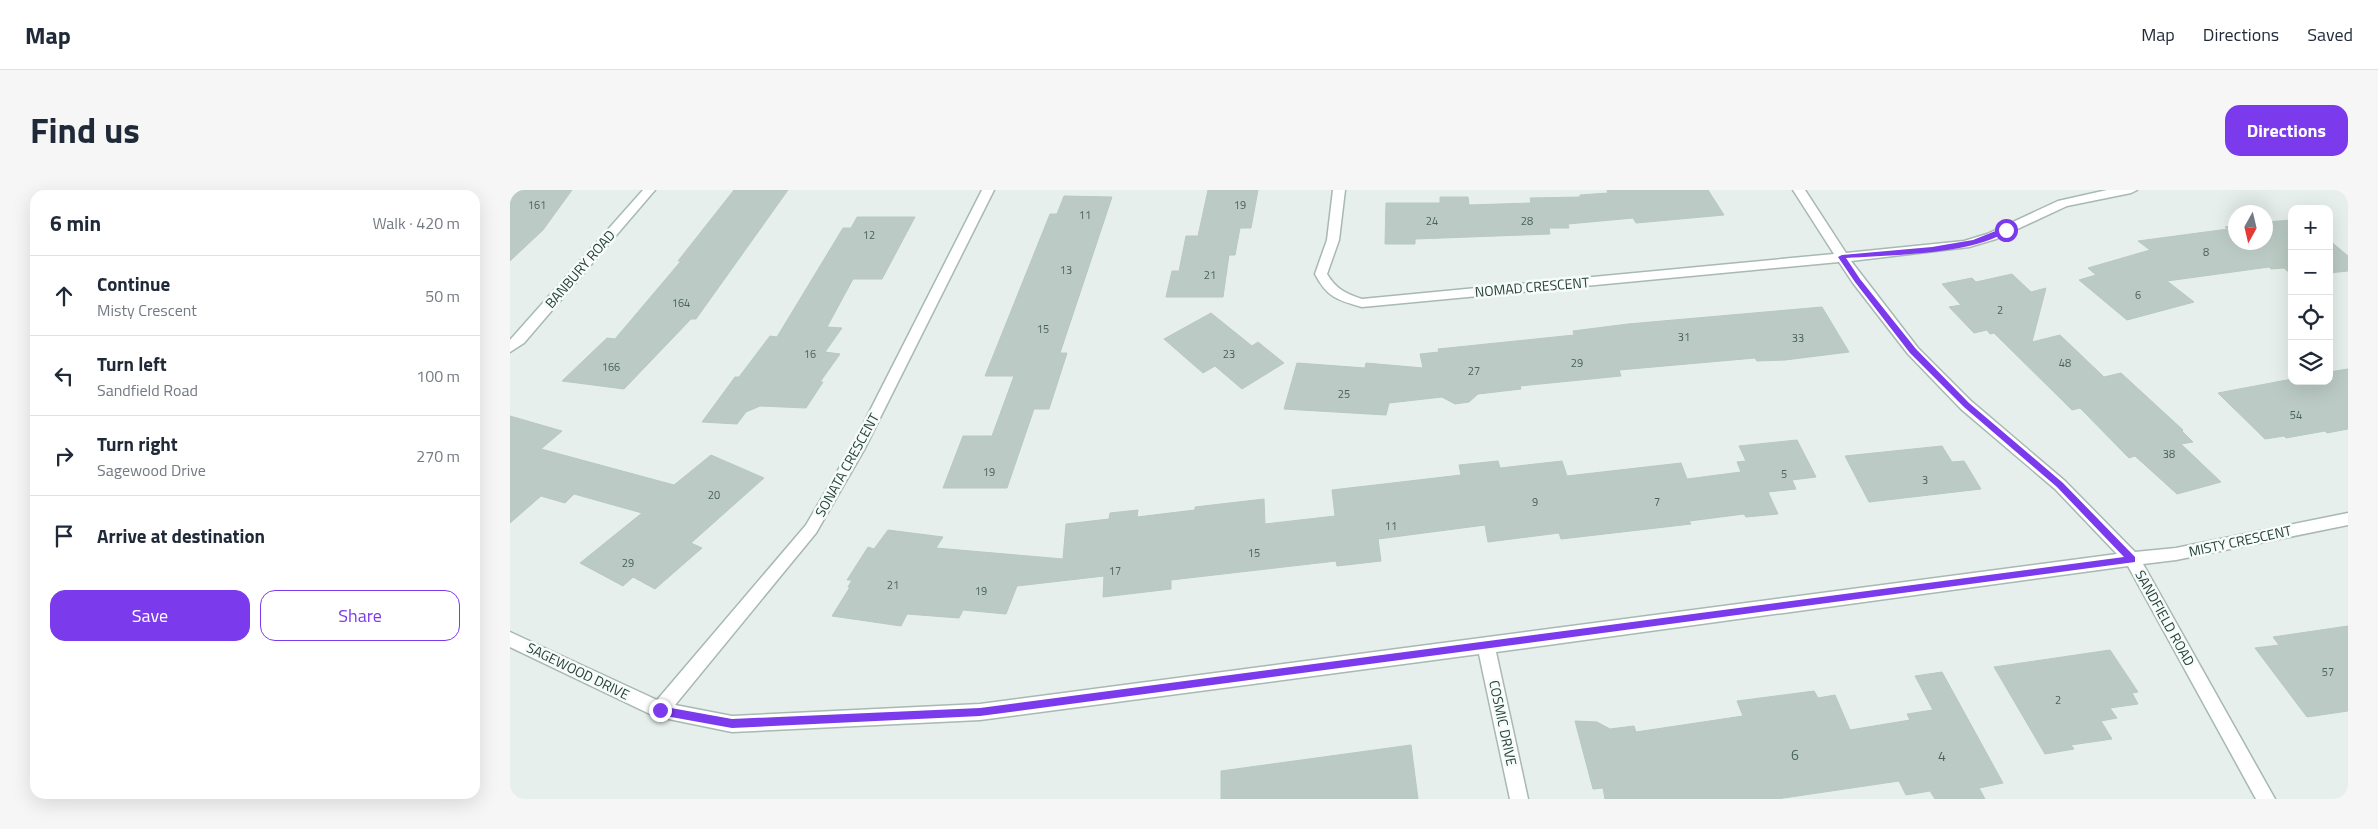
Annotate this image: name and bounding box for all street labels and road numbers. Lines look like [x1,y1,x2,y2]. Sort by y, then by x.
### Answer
street label: BANBURY ROAD [540,225,620,313]
street label: NOMAD CRESCENT [1474,271,1591,302]
street label: SONATA CRESCENT [809,408,884,521]
street label: MISTY CRESCENT [2187,519,2294,562]
street label: SANDFIELD ROAD [2130,566,2200,670]
street label: SAGEWOOD DRIVE [523,637,633,705]
street label: COSMIC DRIVE [1484,678,1523,768]

